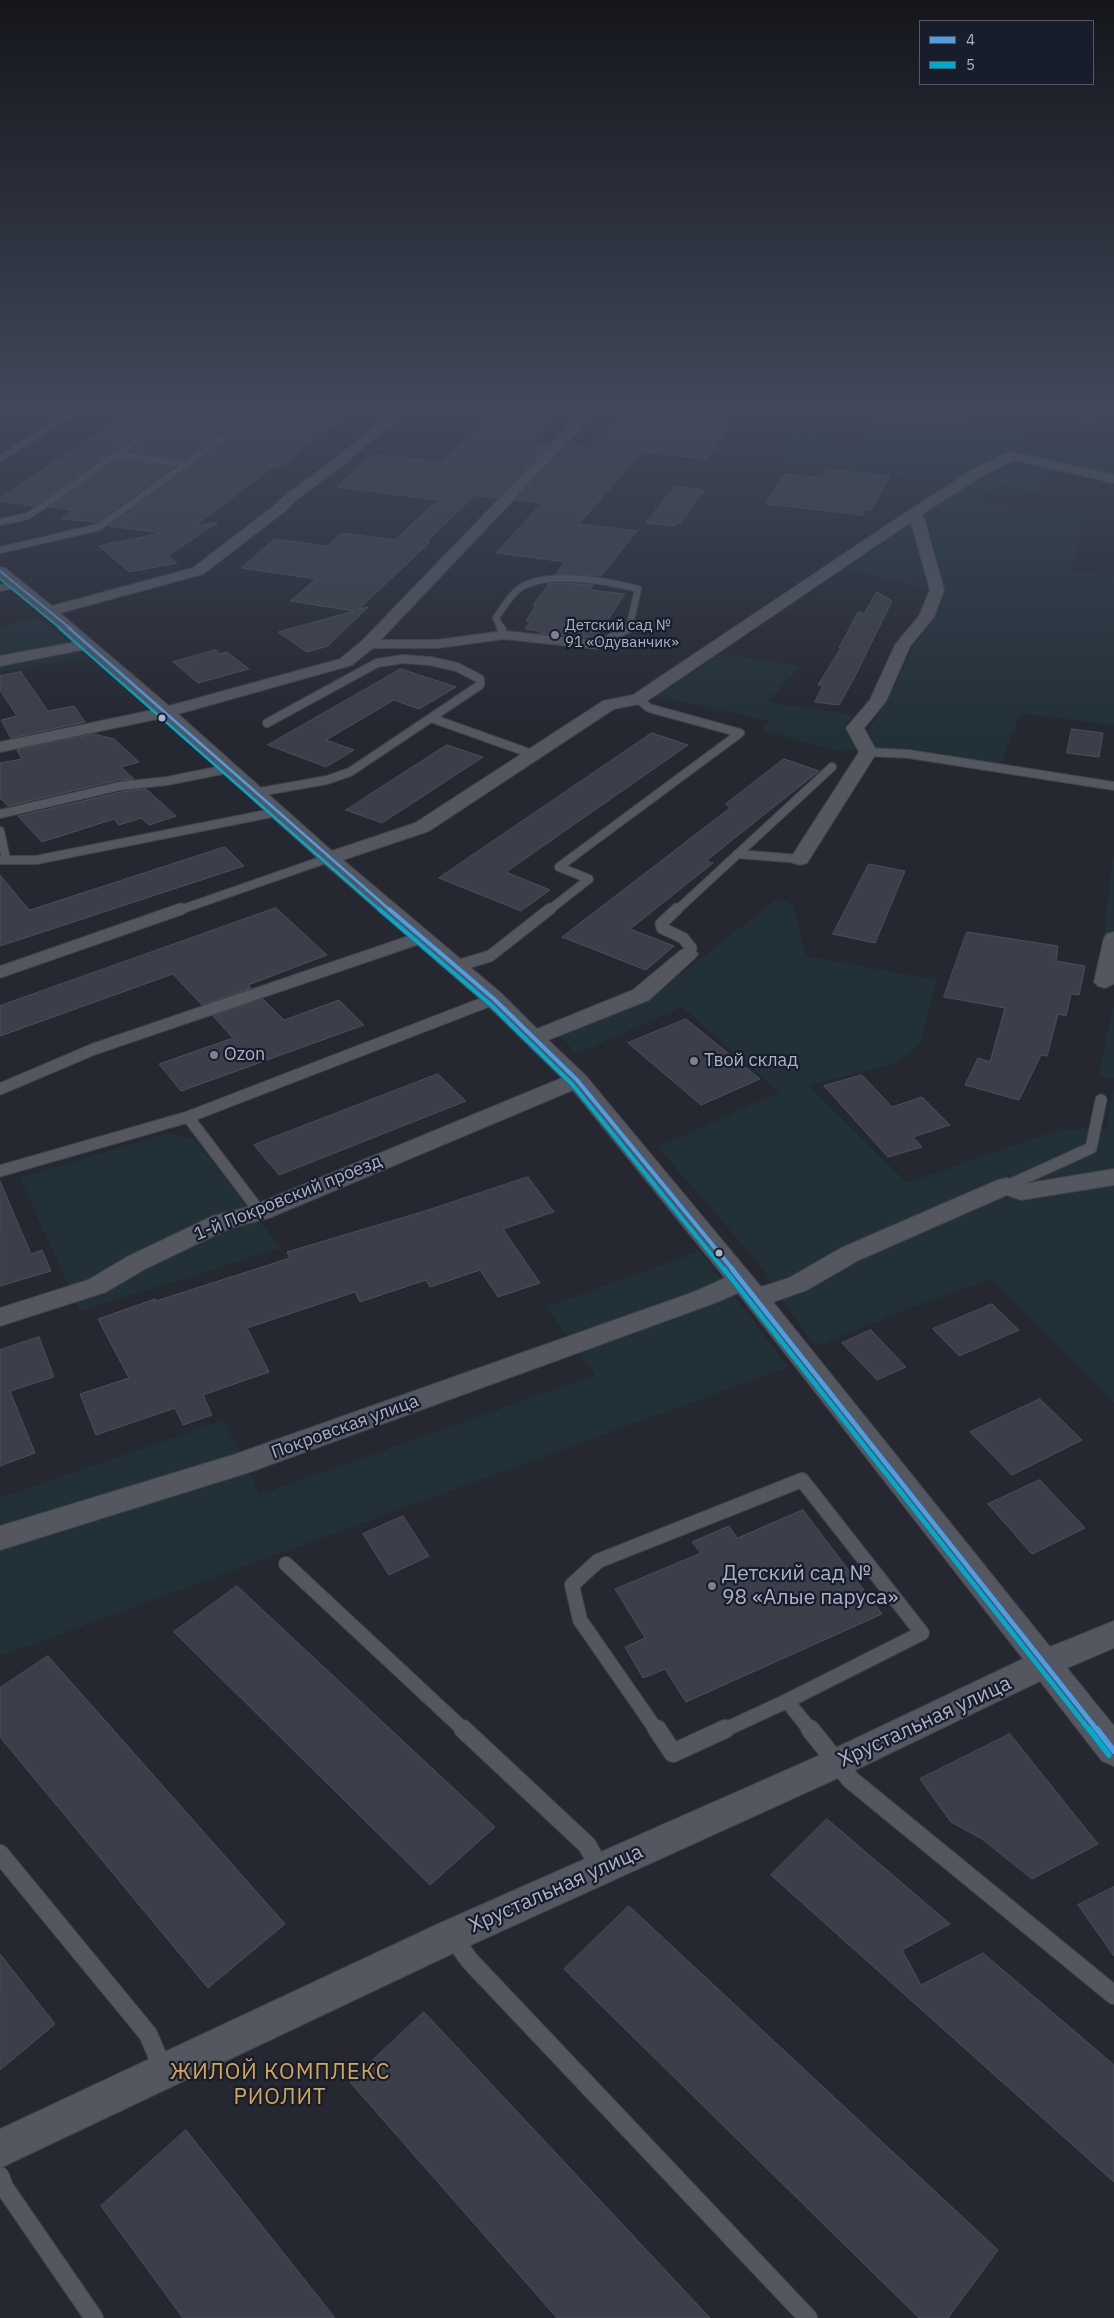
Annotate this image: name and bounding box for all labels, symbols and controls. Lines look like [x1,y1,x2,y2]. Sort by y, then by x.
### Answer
legend [919,20,1094,85]
text: 4 [966,30,975,49]
text: 5 [966,55,975,74]
place label: Детский сад № 91 «Одуванчик» [565,617,679,652]
marker: Детский сад № 91 «Одуванчик» [549,629,561,641]
unlabelled marker [157,713,167,723]
place label: Ozon [224,1044,265,1066]
marker: Ozon [208,1049,220,1061]
place label: Твой склад [704,1050,798,1072]
marker: Твой склад [688,1055,700,1067]
street label: 1-й Покровский проезд [191,1150,385,1246]
unlabelled marker [714,1248,724,1258]
street label: Покровская улица [268,1390,422,1464]
place label: Детский сад № 98 «Алые паруса» [722,1561,898,1611]
marker: Детский сад № 98 «Алые паруса» [706,1580,718,1592]
street label: Хрустальная улица [835,1671,1015,1773]
street label: Хрустальная улица [465,1839,647,1939]
district label: ЖИЛОЙ КОМПЛЕКС РИОЛИТ [168,2060,392,2112]

